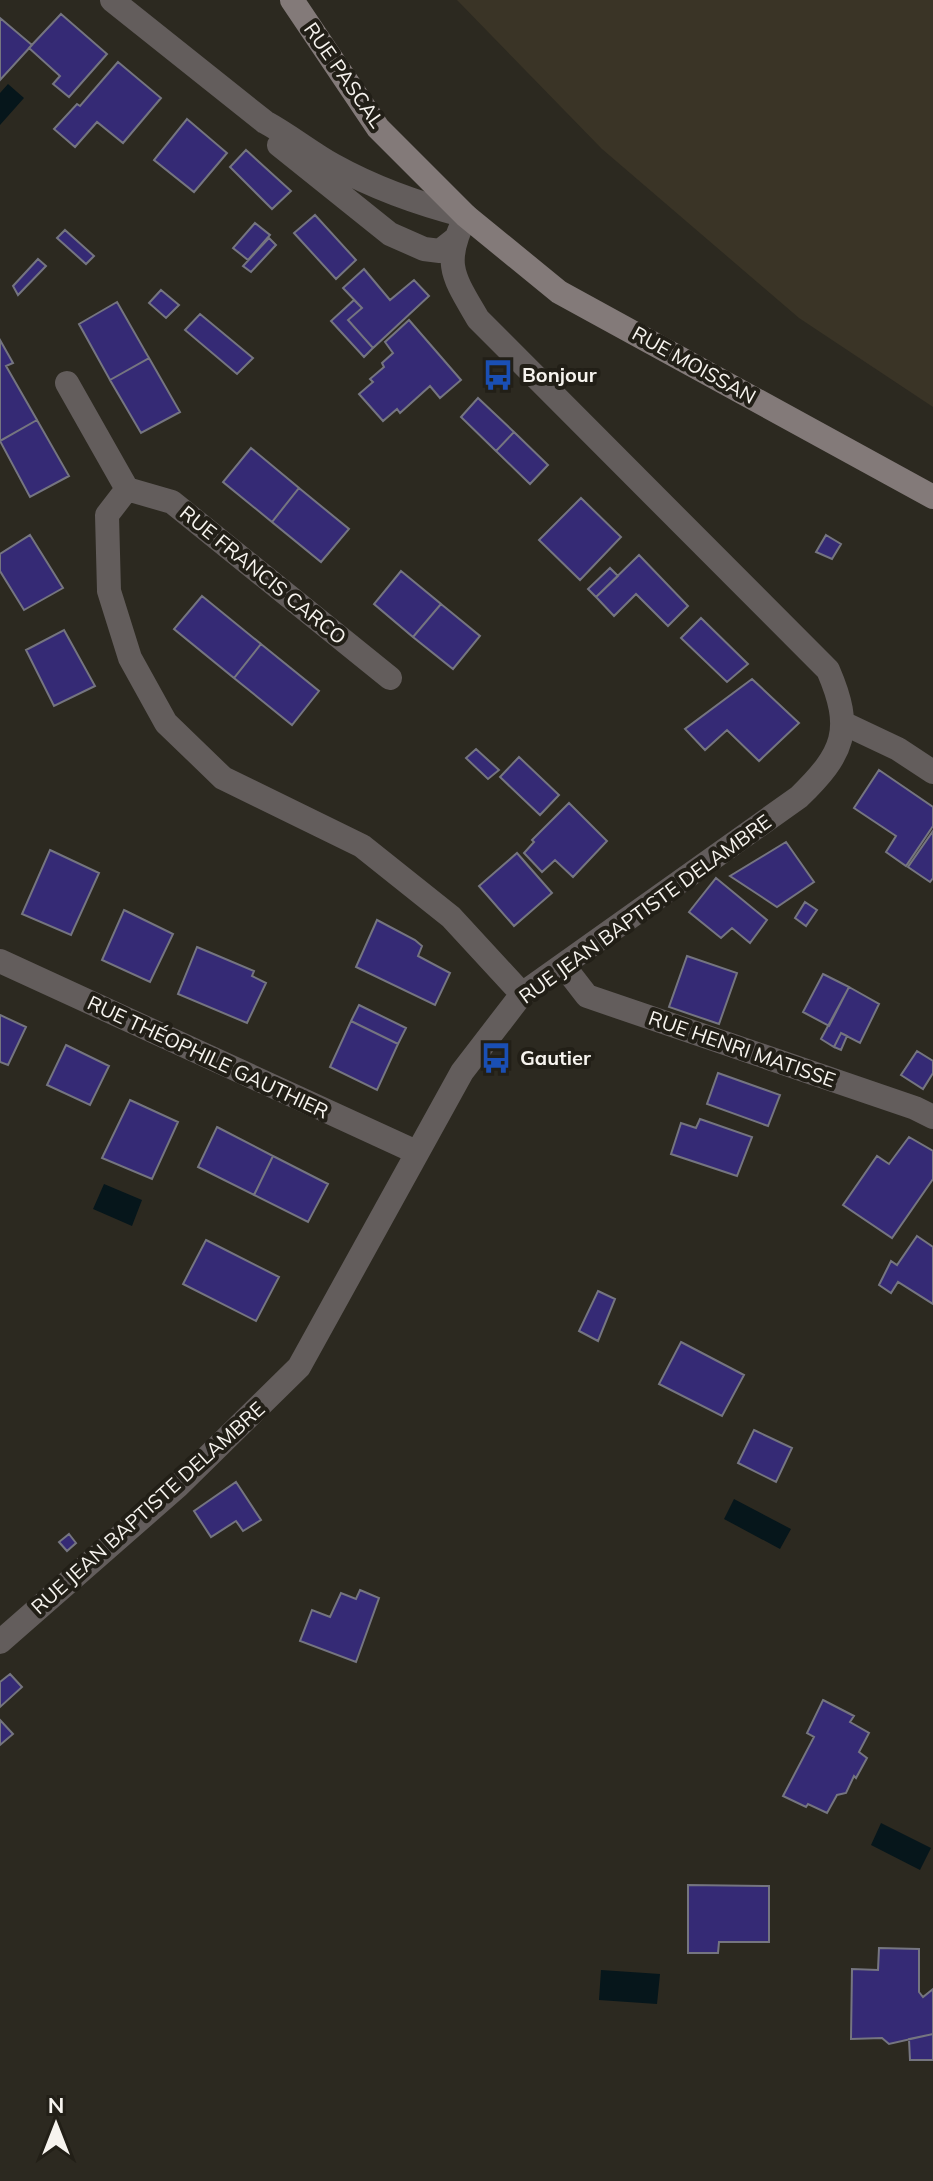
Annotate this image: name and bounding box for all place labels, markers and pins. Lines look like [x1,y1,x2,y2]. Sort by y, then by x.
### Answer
bus stop icon: Bonjour [481,358,515,392]
place label: Bonjour [522,362,597,387]
bus stop icon: Gautier [479,1041,513,1075]
place label: Gautier [520,1045,591,1070]

